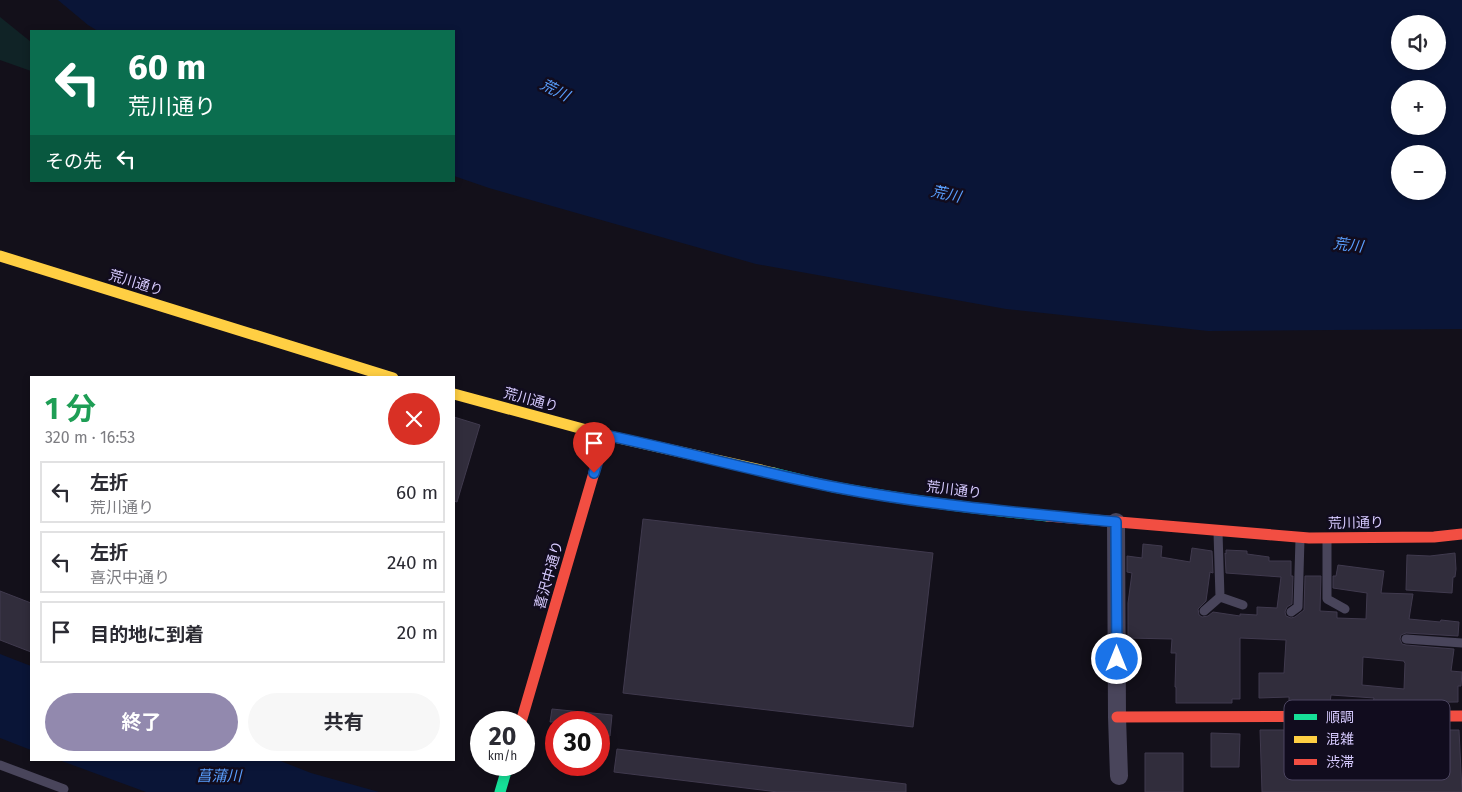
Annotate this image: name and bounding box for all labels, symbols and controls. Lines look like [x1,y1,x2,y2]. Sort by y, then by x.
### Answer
map controls [1391,15,1446,200]
button: sound [1391,15,1446,70]
text: 60 m [128,46,206,88]
icon: left [45,50,110,115]
water label: 荒川 [538,75,574,106]
button: + [1391,80,1446,135]
text: 荒川通り [128,93,216,120]
icon: left [112,145,140,173]
button: − [1391,145,1446,200]
text: その先 [45,150,102,173]
water label: 荒川 [929,182,964,206]
water label: 荒川 [1332,234,1366,256]
street label: 荒川通り [107,267,165,299]
street label: 荒川通り [502,385,560,415]
text: 1 分 [45,391,96,427]
button: close [388,393,440,445]
pin [573,422,615,473]
text: 320 m · 16:53 [45,428,135,447]
icon: arrive [580,429,608,457]
text: 左折 [90,471,128,494]
icon: left [47,478,75,506]
street label: 荒川通り [925,478,983,502]
text: 60 m [396,481,438,504]
text: 荒川通り [90,498,154,517]
street label: 荒川通り [1328,514,1384,532]
street label: 喜沢中通り [531,539,567,611]
text: 左折 [90,541,128,564]
icon: left [47,548,75,576]
text: 240 m [387,551,438,574]
text: 喜沢中通り [90,568,170,587]
icon: arrive [47,618,75,646]
text: 20 m [397,621,438,644]
text: 目的地に到着 [90,623,204,646]
position arrow [1090,632,1142,684]
button: 終了 [45,693,238,751]
button: 共有 [248,693,440,751]
legend [1284,700,1450,780]
text: 順調 [1326,709,1354,726]
speed limit sign: 30 [545,711,610,776]
text: 20 [489,722,516,752]
text: 混雑 [1326,731,1354,748]
text: km/h [488,749,517,763]
text: 渋滞 [1326,754,1354,771]
water label: 菖蒲川 [196,767,243,785]

